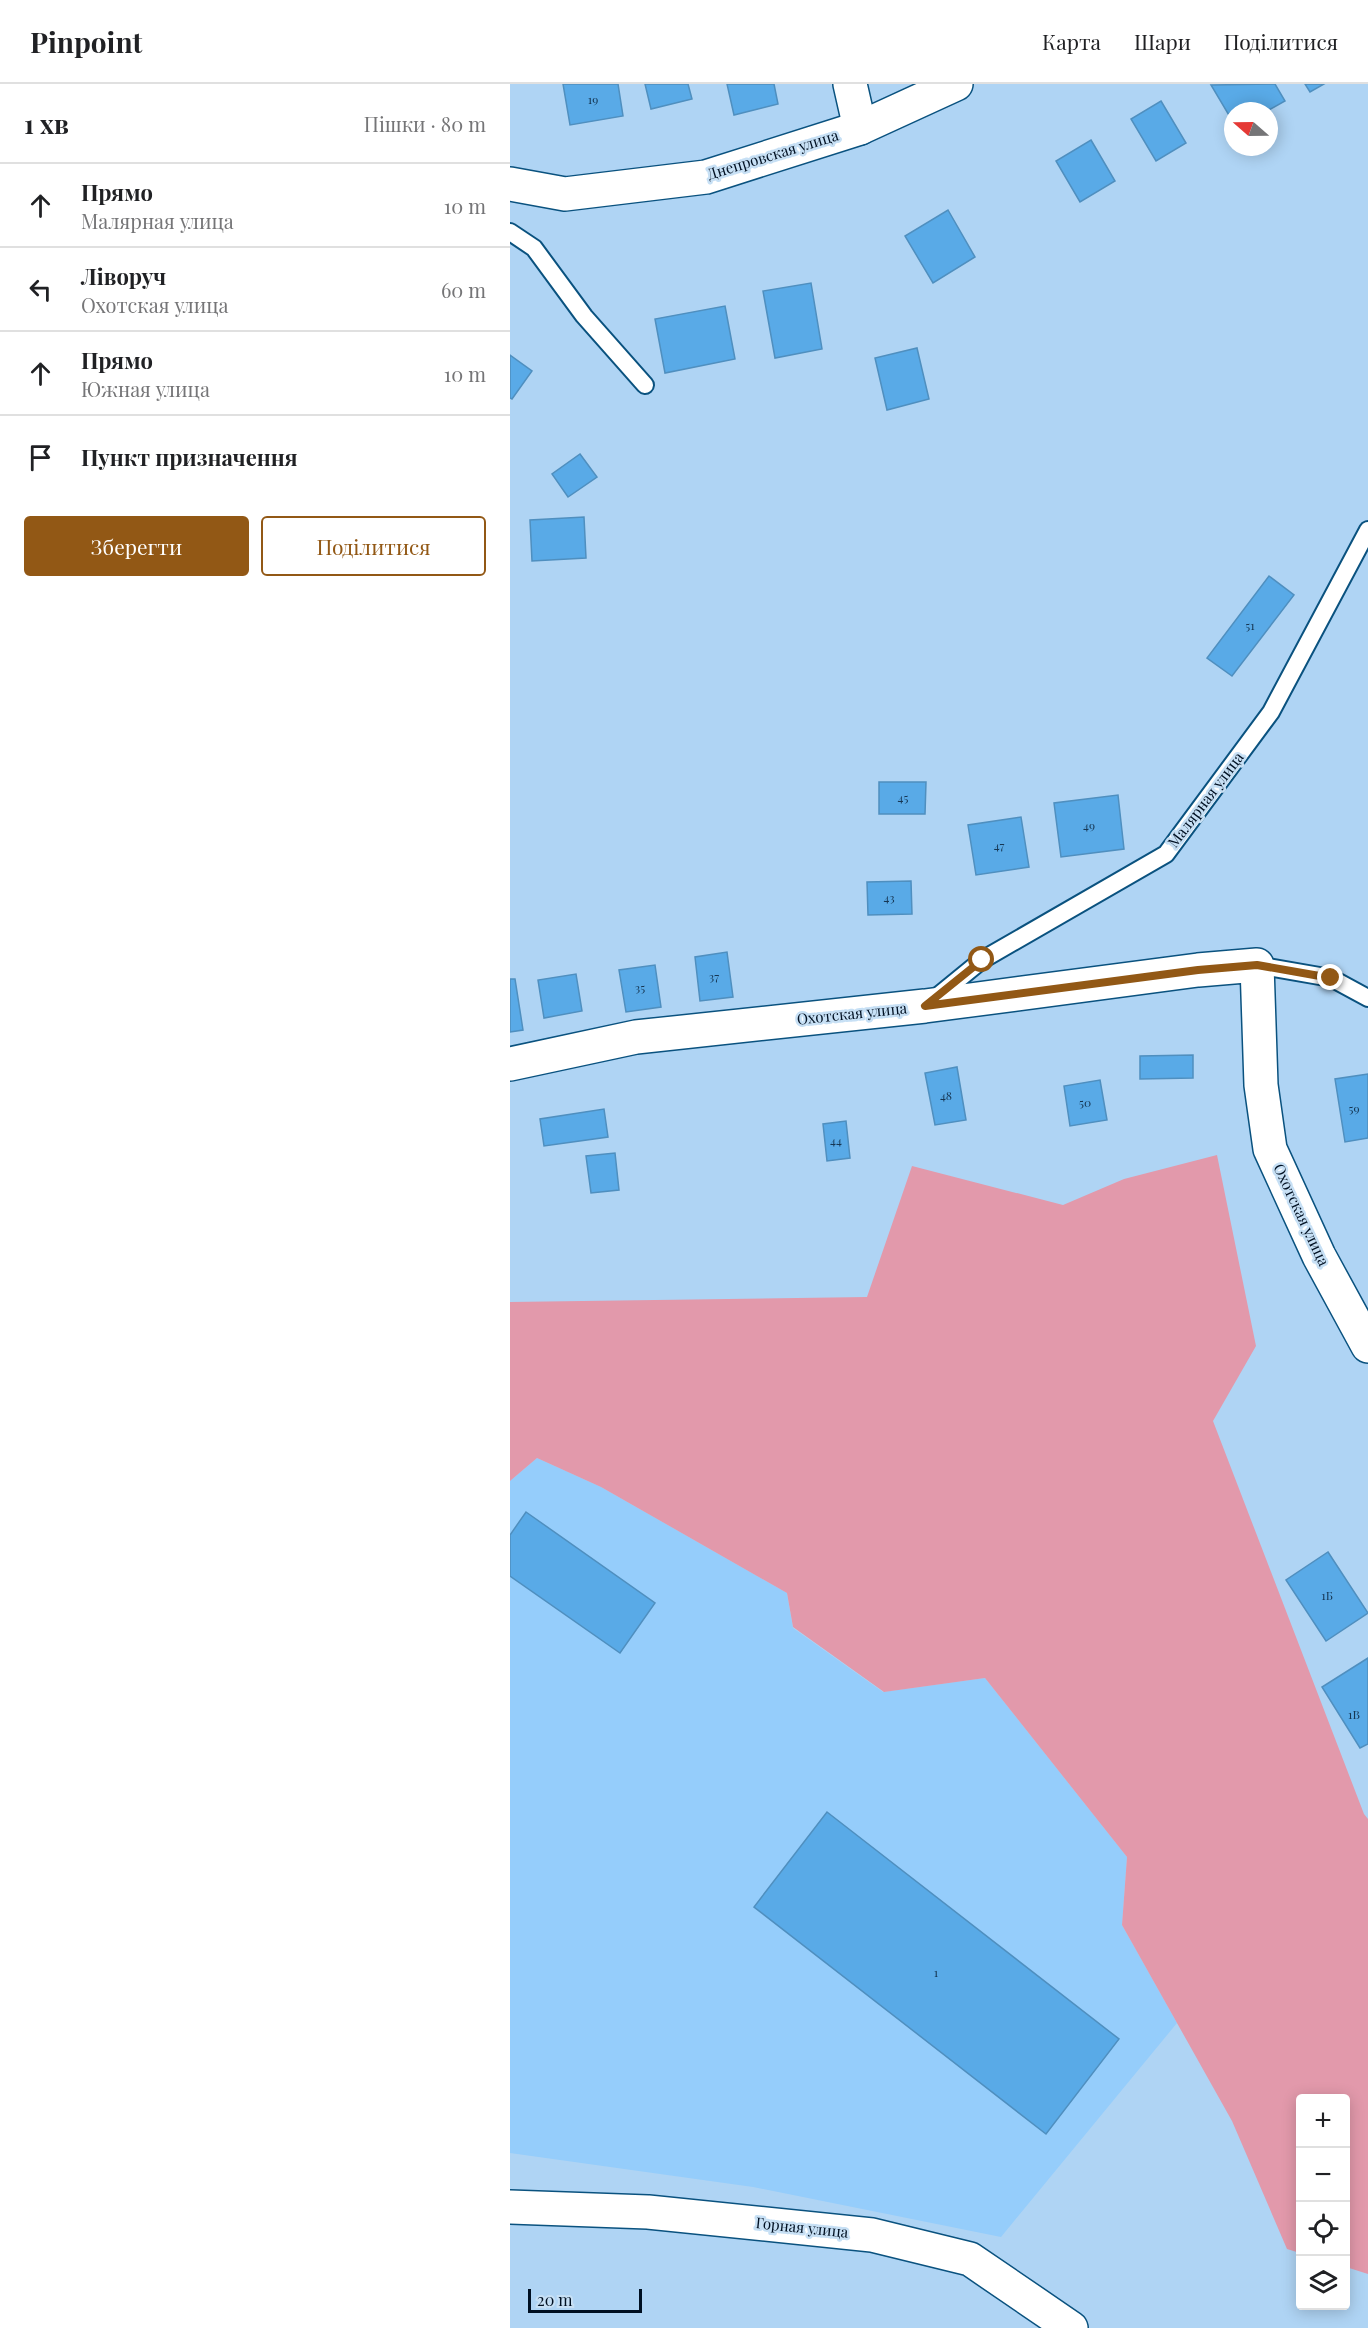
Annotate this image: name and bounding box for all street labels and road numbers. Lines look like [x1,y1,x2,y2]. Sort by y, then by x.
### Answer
street label: Днепровская улица [705,124,841,184]
street label: Малярная улица [1163,747,1248,851]
street label: Охотская улица [796,997,908,1029]
street label: Охотская улица [1269,1160,1335,1269]
street label: Горная улица [755,2212,850,2242]

